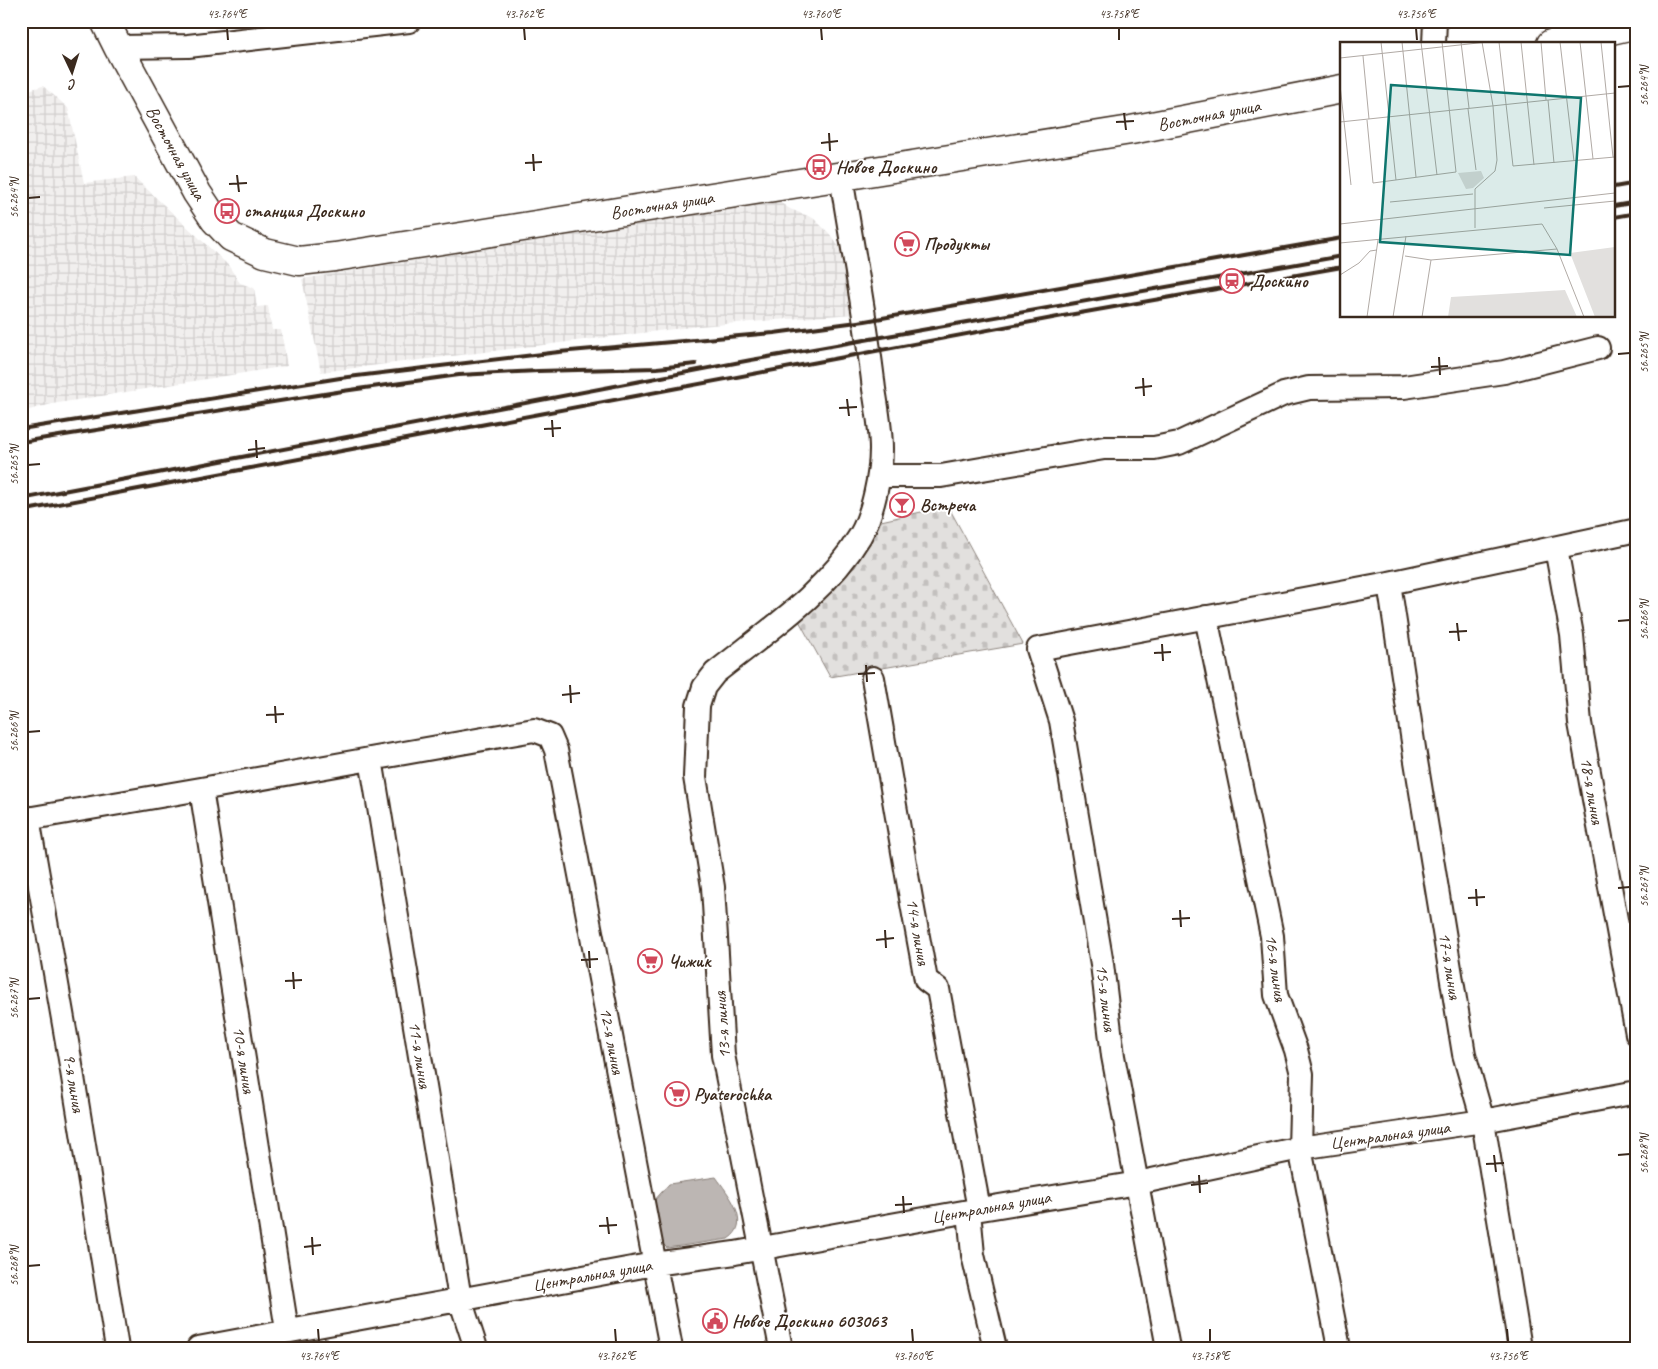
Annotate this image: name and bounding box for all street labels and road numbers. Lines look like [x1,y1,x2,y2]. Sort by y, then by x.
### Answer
street label: Восточная улица [1156,94,1263,136]
street label: Восточная улица [141,102,211,205]
street label: Восточная улица [609,186,716,224]
street label: 18-я линия [1575,756,1609,828]
street label: 14-я линия [901,897,935,969]
street label: 17-я линия [1434,931,1466,1002]
street label: 16-я линия [1260,933,1292,1004]
street label: 15-я линия [1091,963,1121,1034]
street label: 13-я линия [709,989,735,1059]
street label: 12-я линия [595,1006,630,1078]
street label: 11-я линия [404,1020,436,1091]
street label: 10-я линия [228,1025,260,1096]
street label: 9-я линия [58,1052,90,1115]
street label: Центральная улица [1329,1116,1452,1154]
street label: Центральная улица [930,1186,1053,1228]
street label: Центральная улица [531,1254,654,1296]

